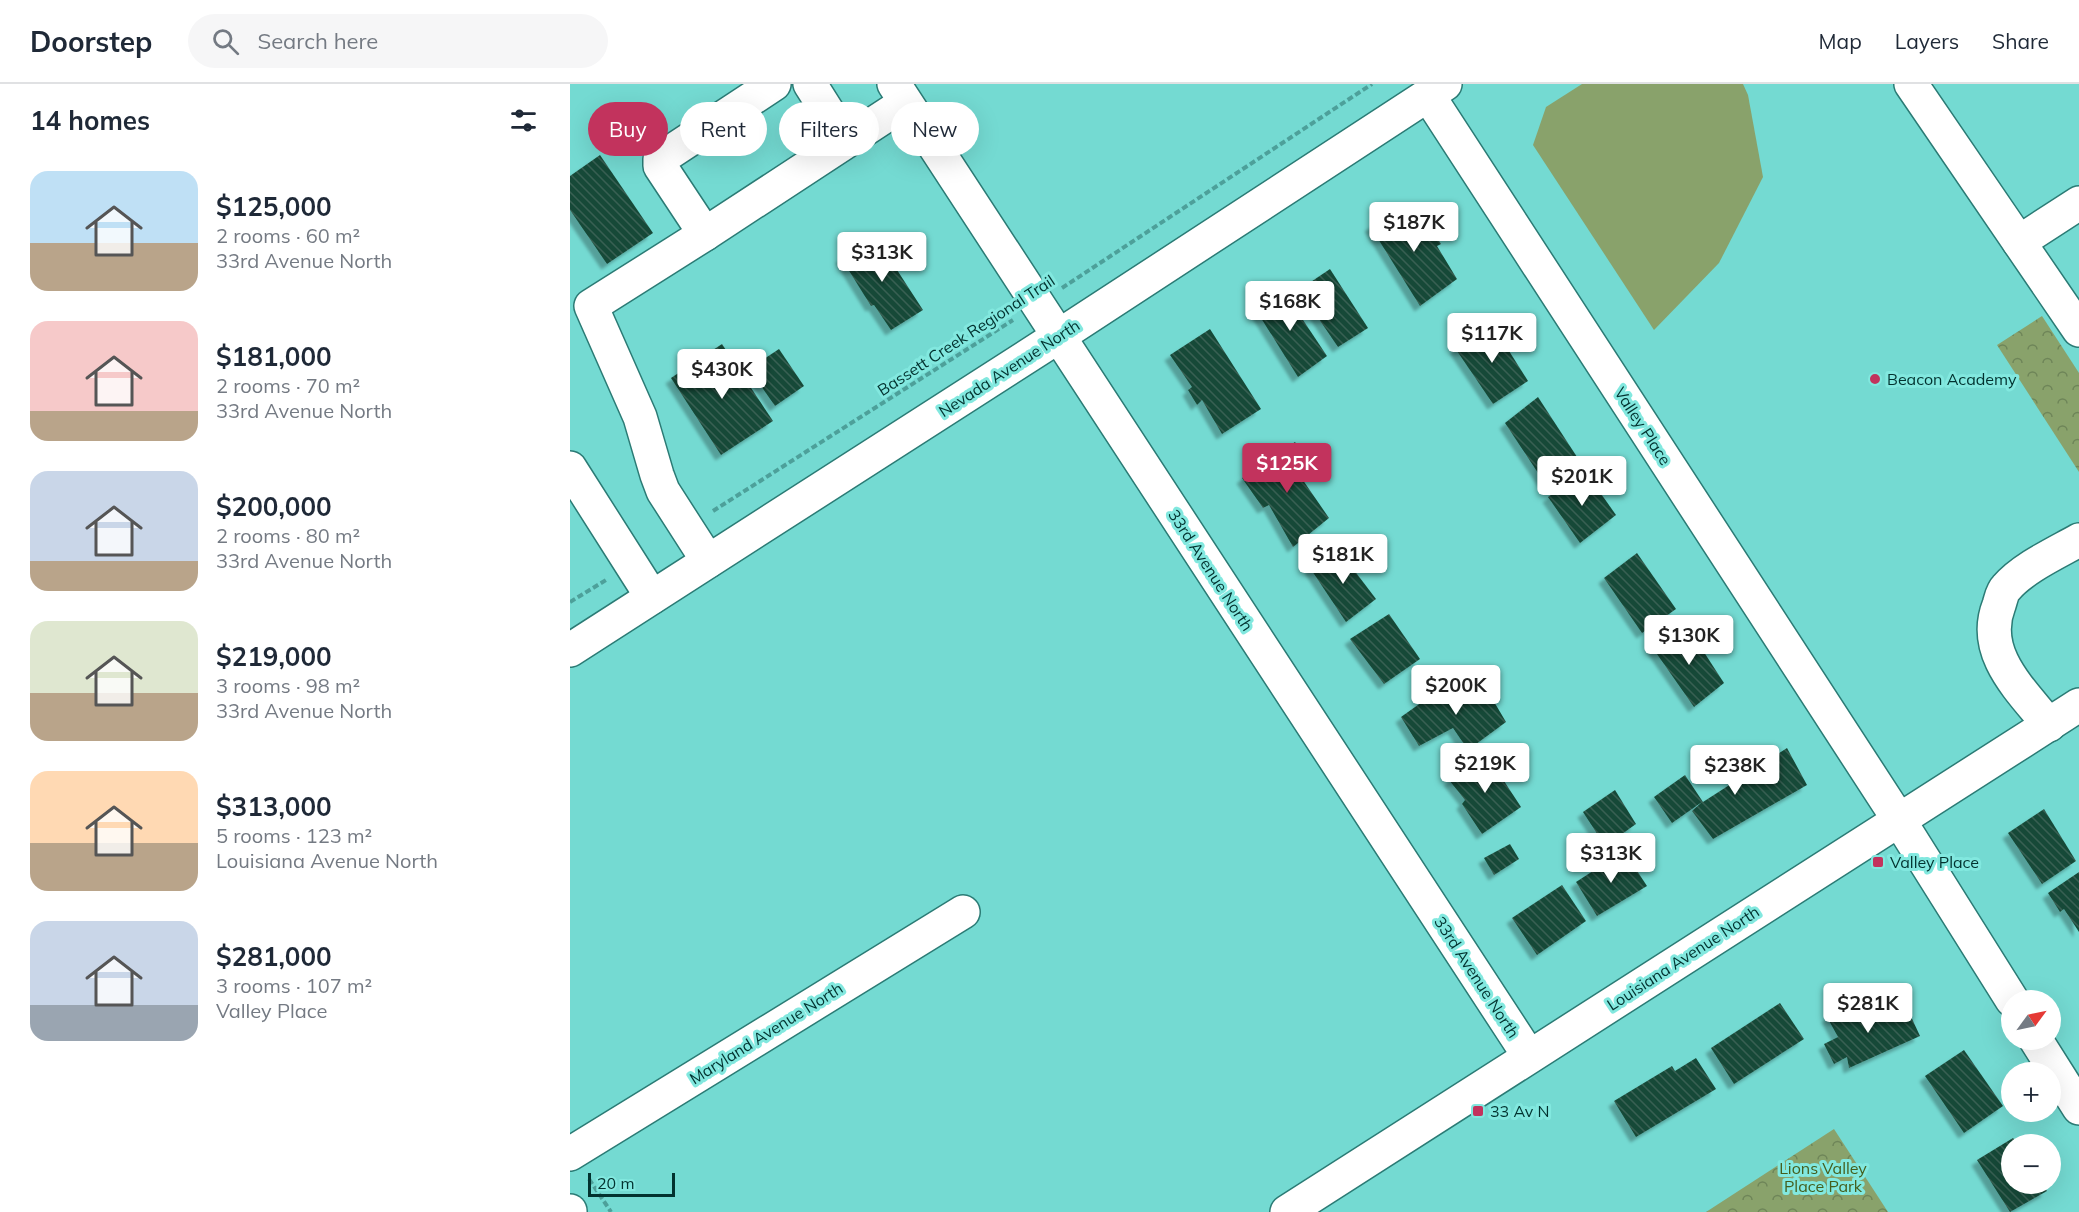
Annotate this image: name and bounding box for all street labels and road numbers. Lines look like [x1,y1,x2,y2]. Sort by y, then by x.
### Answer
street label: Bassett Creek Regional Trail [874,270,1058,400]
street label: Nevada Avenue North [935,315,1083,421]
street label: Valley Place [1610,383,1676,469]
street label: 33rd Avenue North [1164,505,1258,635]
street label: Louisiana Avenue North [1603,901,1763,1015]
street label: 33rd Avenue North [1430,912,1524,1042]
street label: Maryland Avenue North [686,978,846,1088]

